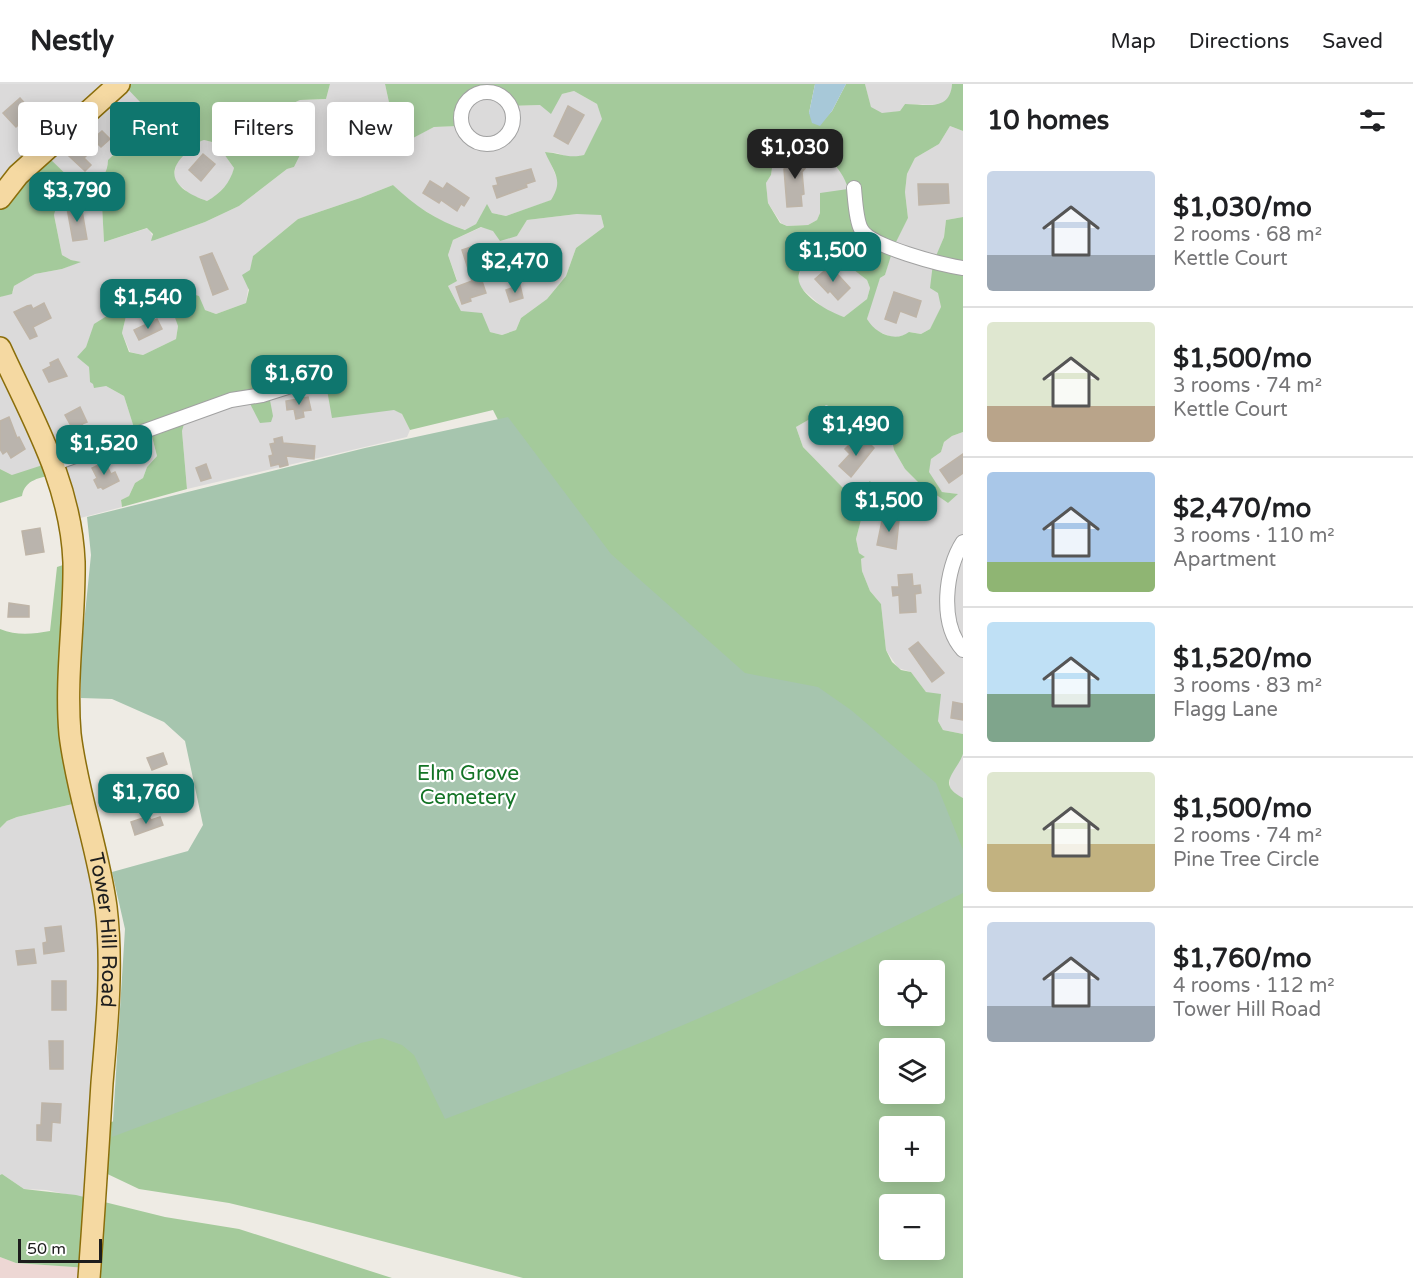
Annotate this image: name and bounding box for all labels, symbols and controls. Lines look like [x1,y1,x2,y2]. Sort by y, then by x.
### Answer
text: Nestly [30,24,114,58]
text: Map [1110,29,1156,54]
text: Directions [1189,29,1289,54]
text: Saved [1322,29,1383,54]
chip: Buy [18,102,98,156]
chip: Rent [110,102,200,156]
chip: Filters [212,102,315,156]
chip: New [327,102,414,156]
icon: filters [1356,104,1389,137]
text: 10 homes [987,105,1109,136]
pin: $1,030 [746,129,844,180]
text: $1,030 [761,136,829,160]
pin: $3,790 [28,172,126,223]
text: $3,790 [43,179,111,203]
text: $1,030/mo [1173,192,1312,223]
icon: home [1035,195,1107,267]
text: 2 rooms · 68 m² [1173,223,1322,247]
pin: $1,500 [784,232,882,283]
text: $1,500 [799,239,867,263]
pin: $2,470 [466,243,564,294]
text: Kettle Court [1173,247,1288,271]
text: $2,470 [481,250,549,274]
pin: $1,540 [99,279,197,330]
text: $1,540 [114,286,182,310]
text: $1,500/mo [1173,343,1312,374]
icon: home [1035,346,1107,418]
pin: $1,670 [250,355,348,406]
text: $1,670 [265,362,333,386]
text: 3 rooms · 74 m² [1173,374,1322,398]
text: Kettle Court [1173,398,1288,422]
pin: $1,490 [807,406,905,457]
text: $1,490 [822,413,890,437]
pin: $1,520 [55,425,153,476]
text: $1,520 [70,432,138,456]
pin: $1,500 [840,482,938,533]
text: $1,500 [855,489,923,513]
text: $2,470/mo [1173,493,1311,524]
icon: home [1035,496,1107,568]
text: 3 rooms · 110 m² [1173,524,1335,548]
text: Apartment [1173,548,1276,572]
text: $1,520/mo [1173,643,1312,674]
icon: home [1035,646,1107,718]
text: 3 rooms · 83 m² [1173,674,1322,698]
text: Flagg Lane [1173,698,1278,722]
park label: Elm Grove Cemetery [417,761,519,810]
pin: $1,760 [97,774,195,825]
text: $1,760 [112,781,180,805]
text: $1,500/mo [1173,793,1312,824]
icon: home [1035,796,1107,868]
text: 2 rooms · 74 m² [1173,824,1322,848]
text: Pine Tree Circle [1173,848,1319,872]
street label: Tower Hill Road [83,850,122,1008]
text: $1,760/mo [1173,943,1312,974]
icon: home [1035,946,1107,1018]
map controls [879,960,945,1260]
button: locate [879,960,945,1026]
text: 4 rooms · 112 m² [1173,974,1335,998]
text: Tower Hill Road [1173,998,1321,1022]
button: layers [879,1038,945,1104]
button: + [879,1116,945,1182]
button: − [879,1194,945,1260]
scale bar [18,1236,102,1264]
text: 50 m [27,1239,66,1259]

